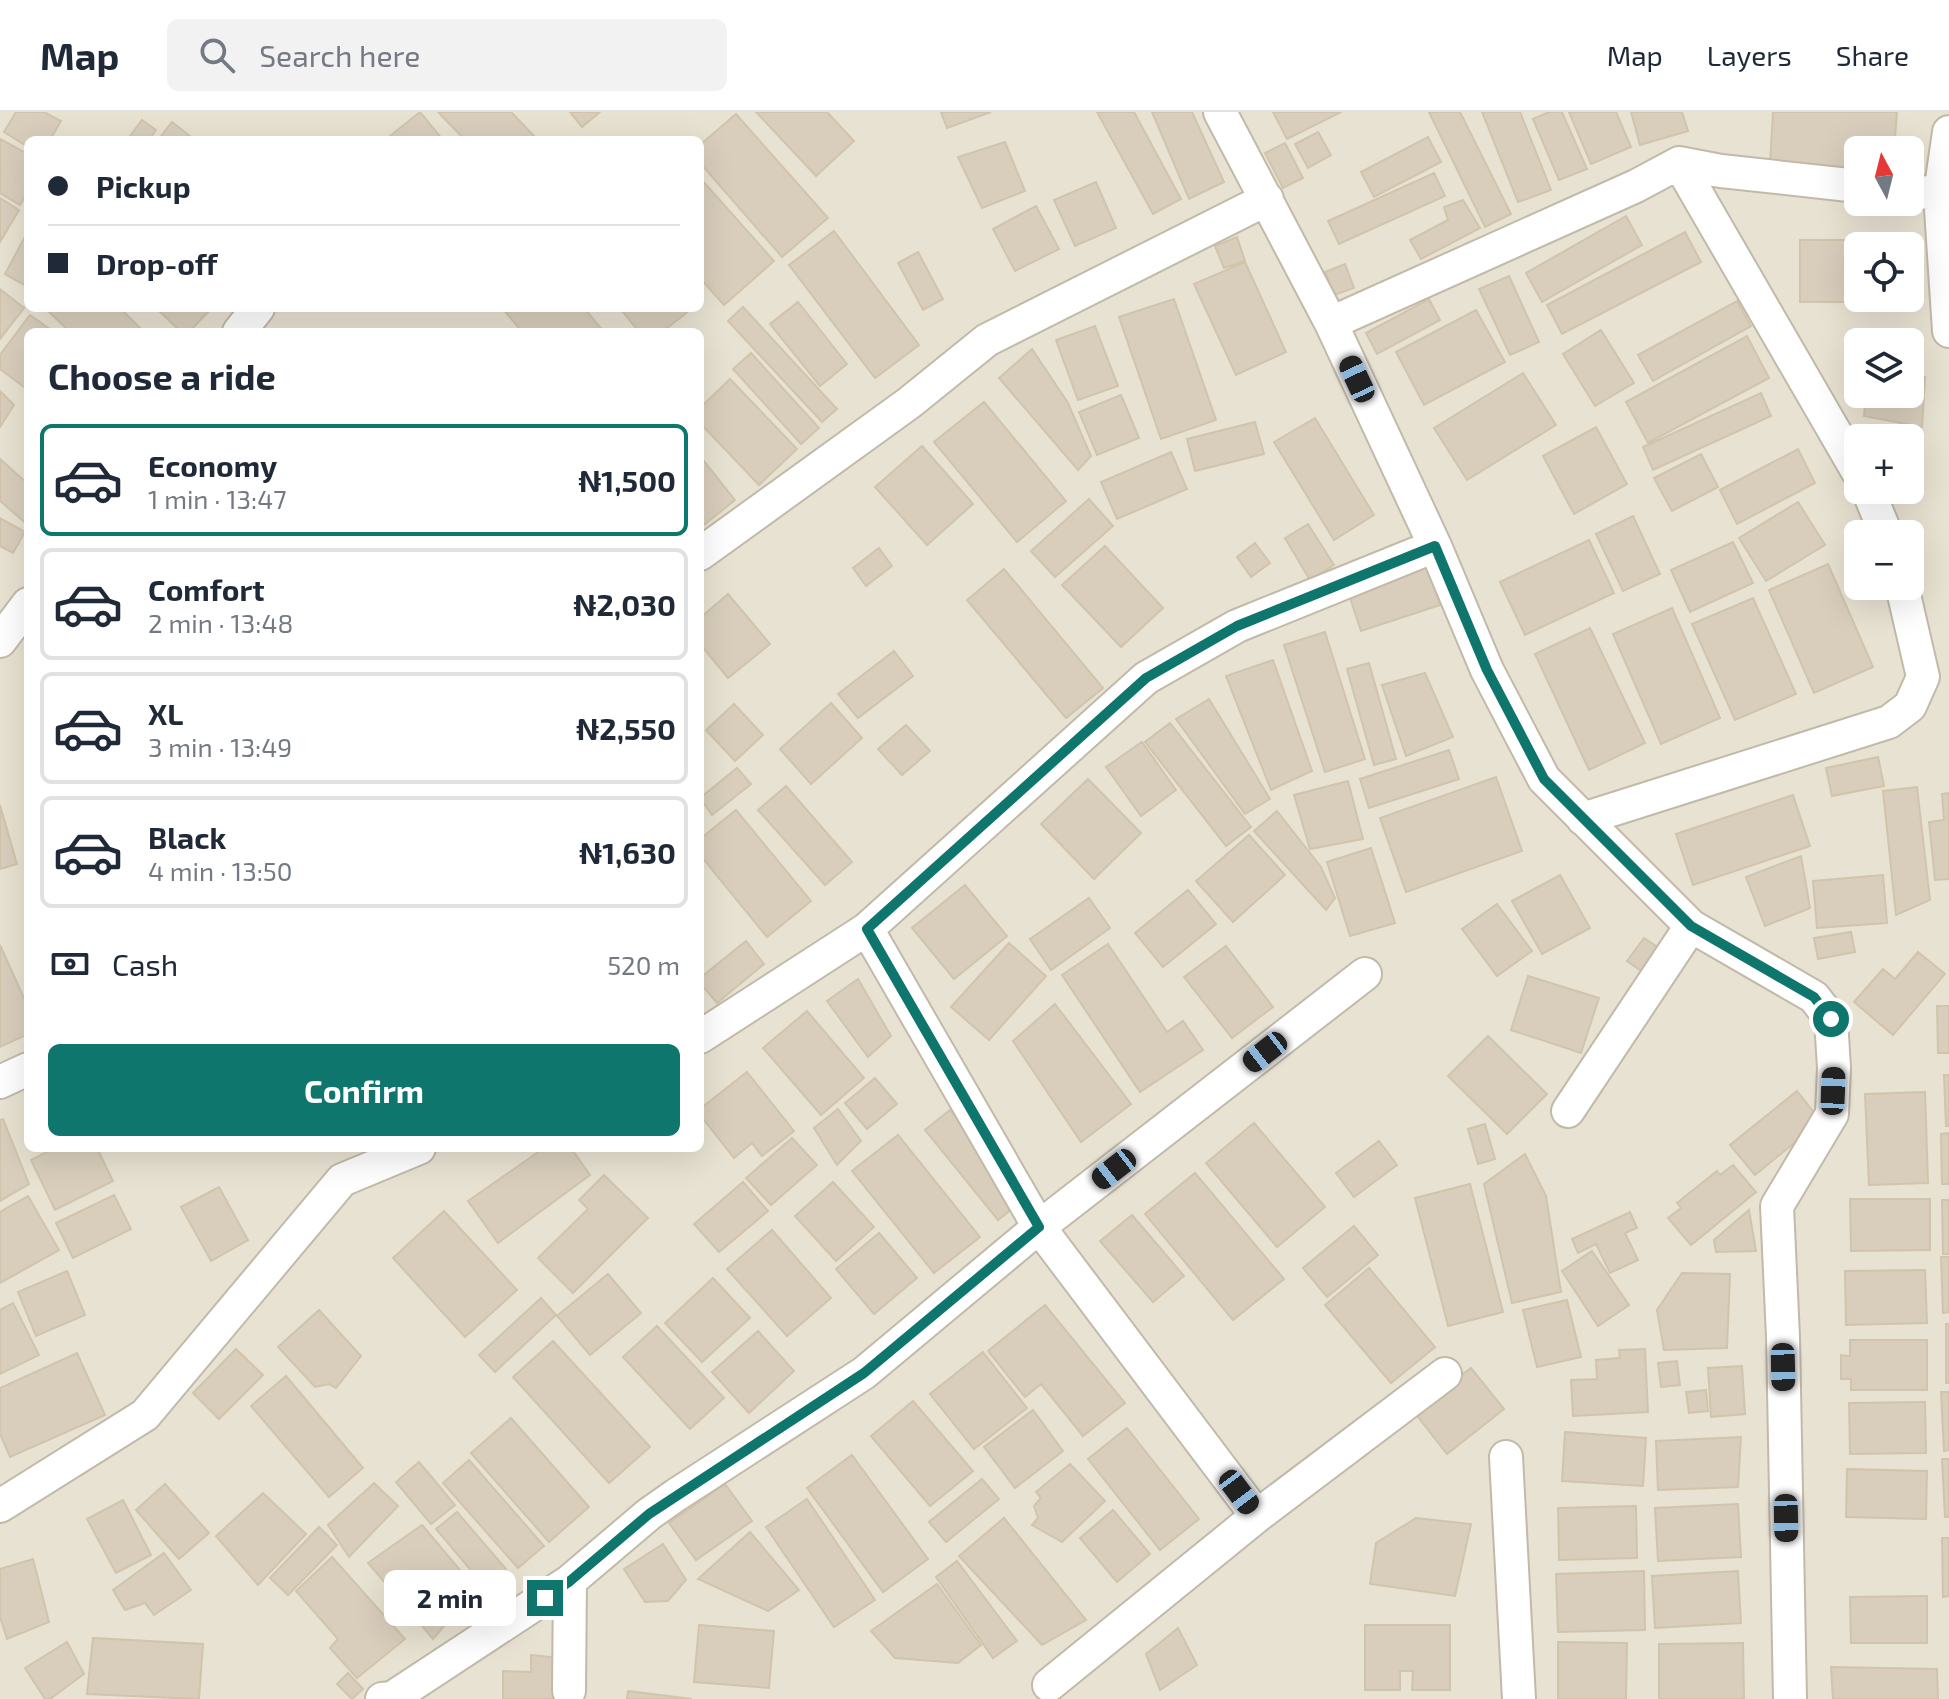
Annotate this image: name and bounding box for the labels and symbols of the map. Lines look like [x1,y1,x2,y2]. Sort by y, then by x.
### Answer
north arrow [1844,136,1924,216]
car [1336,352,1378,406]
route start [1813,1001,1849,1037]
car [1239,1028,1291,1076]
car [1820,1067,1846,1115]
car [1088,1145,1140,1193]
car [1771,1343,1795,1391]
car [1215,1466,1263,1518]
car [1774,1494,1798,1542]
callout: 2 min [385,1570,517,1626]
route end [527,1580,563,1616]

